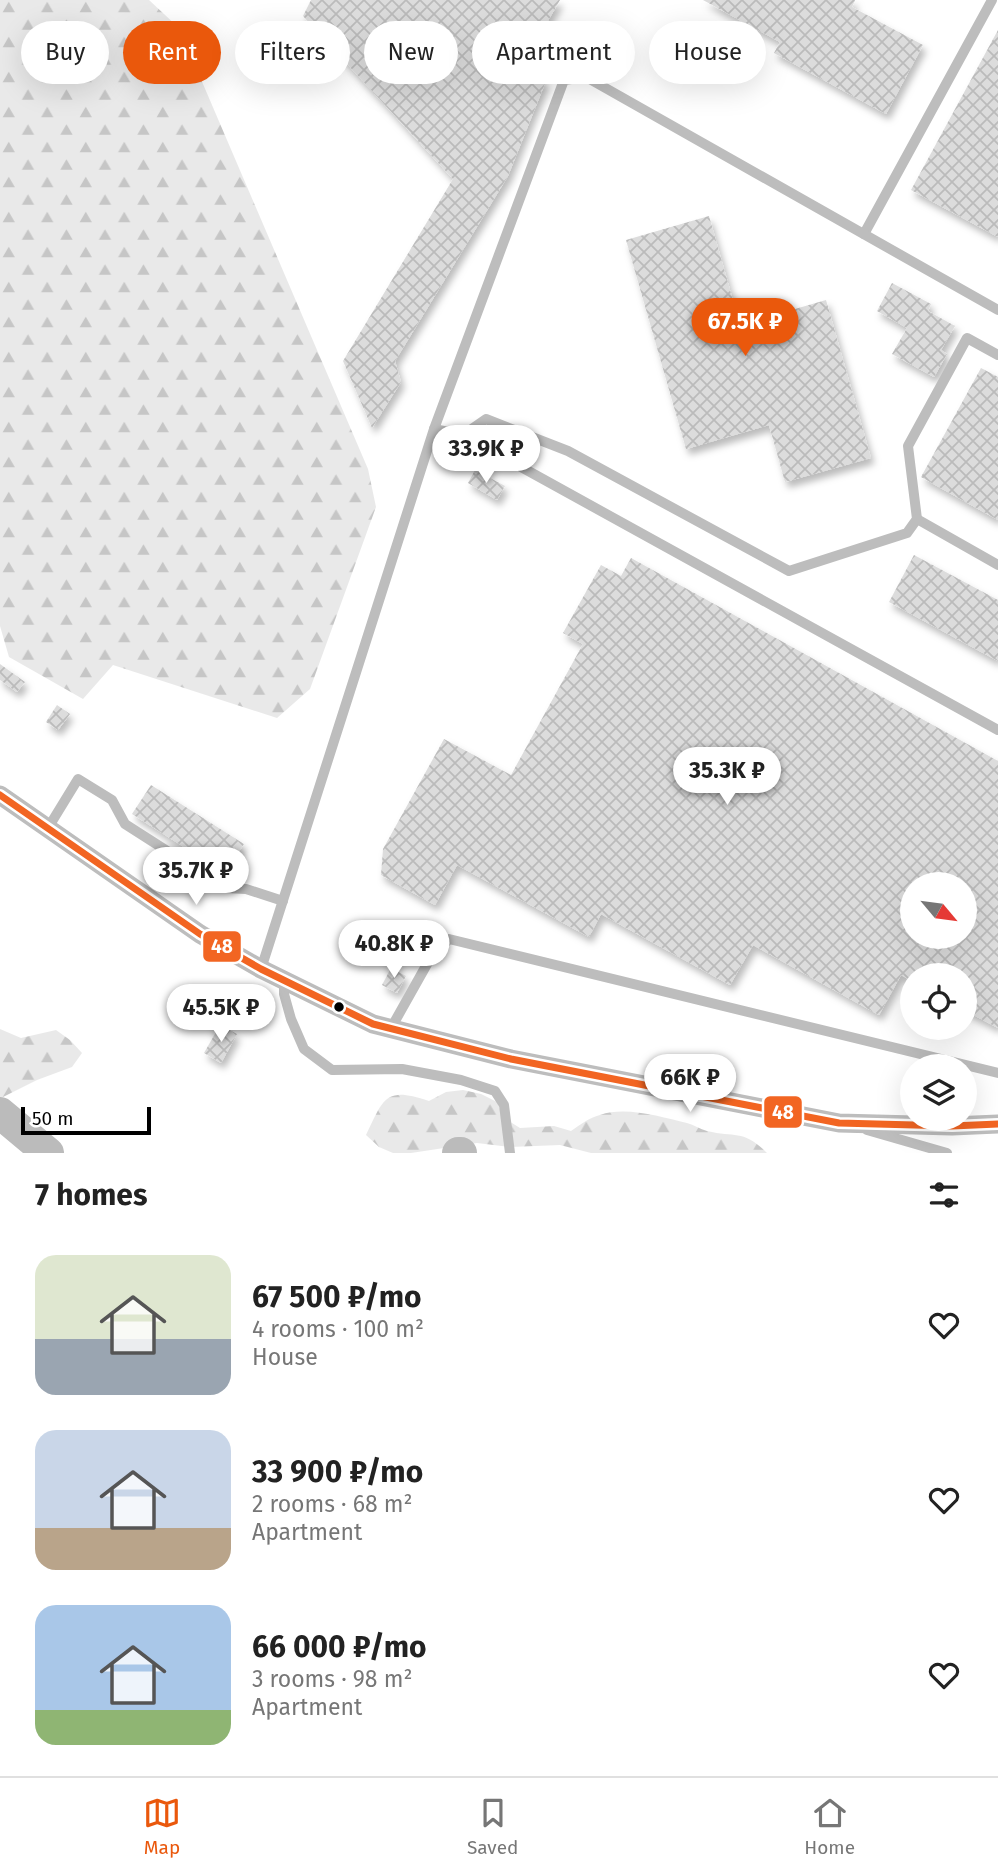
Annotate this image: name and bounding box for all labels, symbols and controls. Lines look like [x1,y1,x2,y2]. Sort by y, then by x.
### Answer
chip: Buy [21,21,109,84]
chip: Rent [123,21,221,84]
chip: Filters [235,21,350,84]
chip: New [364,21,458,84]
chip: Apartment [472,21,635,84]
chip: House [649,21,766,84]
pin: 67.5K ₽ [680,298,810,358]
text: 67.5K ₽ [708,307,782,335]
pin: 33.9K ₽ [421,426,551,485]
text: 33.9K ₽ [448,434,524,462]
pin: 35.3K ₽ [662,748,792,807]
text: 35.3K ₽ [689,756,765,784]
pin: 35.7K ₽ [131,848,261,907]
text: 35.7K ₽ [159,856,233,884]
north arrow [900,872,976,948]
map controls [900,872,977,1131]
pin: 40.8K ₽ [329,920,459,980]
text: 40.8K ₽ [354,929,434,957]
line badge: 48 [202,930,242,963]
text: 48 [211,935,233,958]
button: locate [900,963,977,1040]
pin: 45.5K ₽ [156,984,286,1044]
text: 45.5K ₽ [183,993,259,1021]
unlabelled marker [332,1000,346,1014]
pin: 66K ₽ [641,1054,739,1114]
button: layers [900,1054,977,1131]
text: 66K ₽ [660,1063,720,1091]
line badge: 48 [763,1095,803,1129]
text: 48 [772,1101,794,1124]
scale bar [21,1104,150,1136]
text: 50 m [32,1107,73,1130]
icon: filters [925,1176,963,1214]
text: 7 homes [35,1177,147,1213]
text: 67 500 ₽/mo [252,1279,422,1315]
icon: home [91,1283,175,1367]
icon: heart [925,1306,963,1344]
text: 4 rooms · 100 m² [252,1315,424,1343]
text: House [252,1343,318,1371]
text: 33 900 ₽/mo [252,1454,423,1490]
icon: home [91,1458,175,1542]
icon: heart [925,1481,963,1519]
text: 2 rooms · 68 m² [252,1490,413,1518]
text: Apartment [252,1518,362,1546]
text: 66 000 ₽/mo [252,1629,427,1665]
icon: home [91,1633,175,1717]
icon: heart [925,1656,963,1694]
text: 3 rooms · 98 m² [252,1665,412,1693]
text: Apartment [252,1693,362,1721]
tab: Map [143,1794,181,1859]
tab: Saved [467,1794,518,1859]
tab: Home [804,1794,855,1859]

